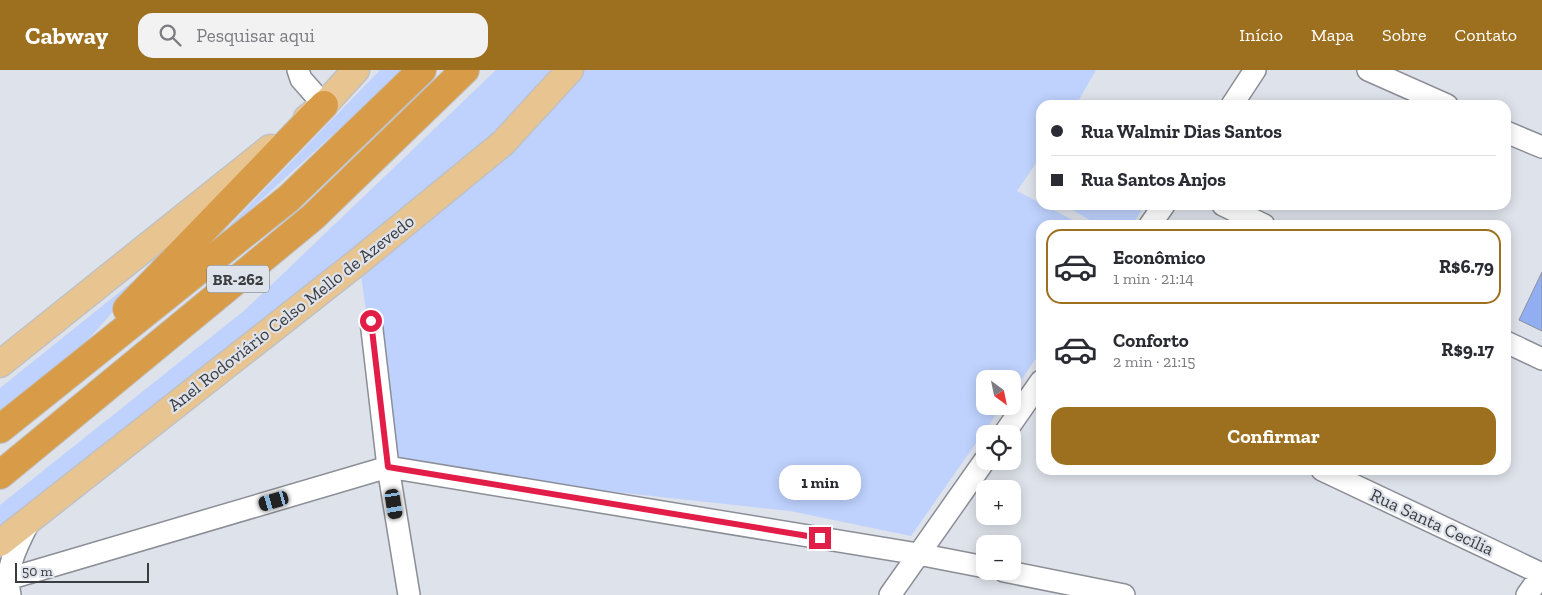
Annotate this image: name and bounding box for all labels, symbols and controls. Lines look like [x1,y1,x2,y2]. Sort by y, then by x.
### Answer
search box [138,13,488,58]
text: Cabway [25,21,108,50]
icon: search [156,21,184,49]
text: Pesquisar aqui [196,24,315,47]
text: Início [1239,24,1283,46]
text: Mapa [1311,24,1354,46]
text: Sobre [1382,24,1427,46]
text: Contato [1455,24,1517,46]
text: Rua Walmir Dias Santos [1081,120,1282,143]
text: Rua Santos Anjos [1081,168,1226,191]
street label: Anel Rodoviário Celso Mello de Azevedo [163,210,419,416]
icon: car [1053,244,1098,289]
text: Econômico [1113,246,1206,269]
text: R$6.79 [1439,255,1494,278]
road number: BR-262 [207,265,269,292]
text: 1 min · 21:14 [1113,269,1194,288]
route start [360,310,382,332]
icon: car [1053,327,1098,372]
text: Conforto [1113,329,1189,352]
text: R$9.17 [1441,338,1494,361]
text: 2 min · 21:15 [1113,352,1195,371]
north arrow [976,370,1021,415]
map controls [976,370,1021,580]
button: Confirmar [1051,407,1496,465]
button: locate [976,425,1021,470]
callout: 1 min [779,466,861,500]
text: 1 min [801,473,839,492]
button: + [976,480,1021,525]
street label: Rua Santa Cecília [1367,484,1498,560]
car [384,488,403,520]
car [257,490,290,512]
route end [809,527,831,549]
button: − [976,535,1021,580]
scale bar [15,560,149,583]
text: 50 m [22,563,53,580]

